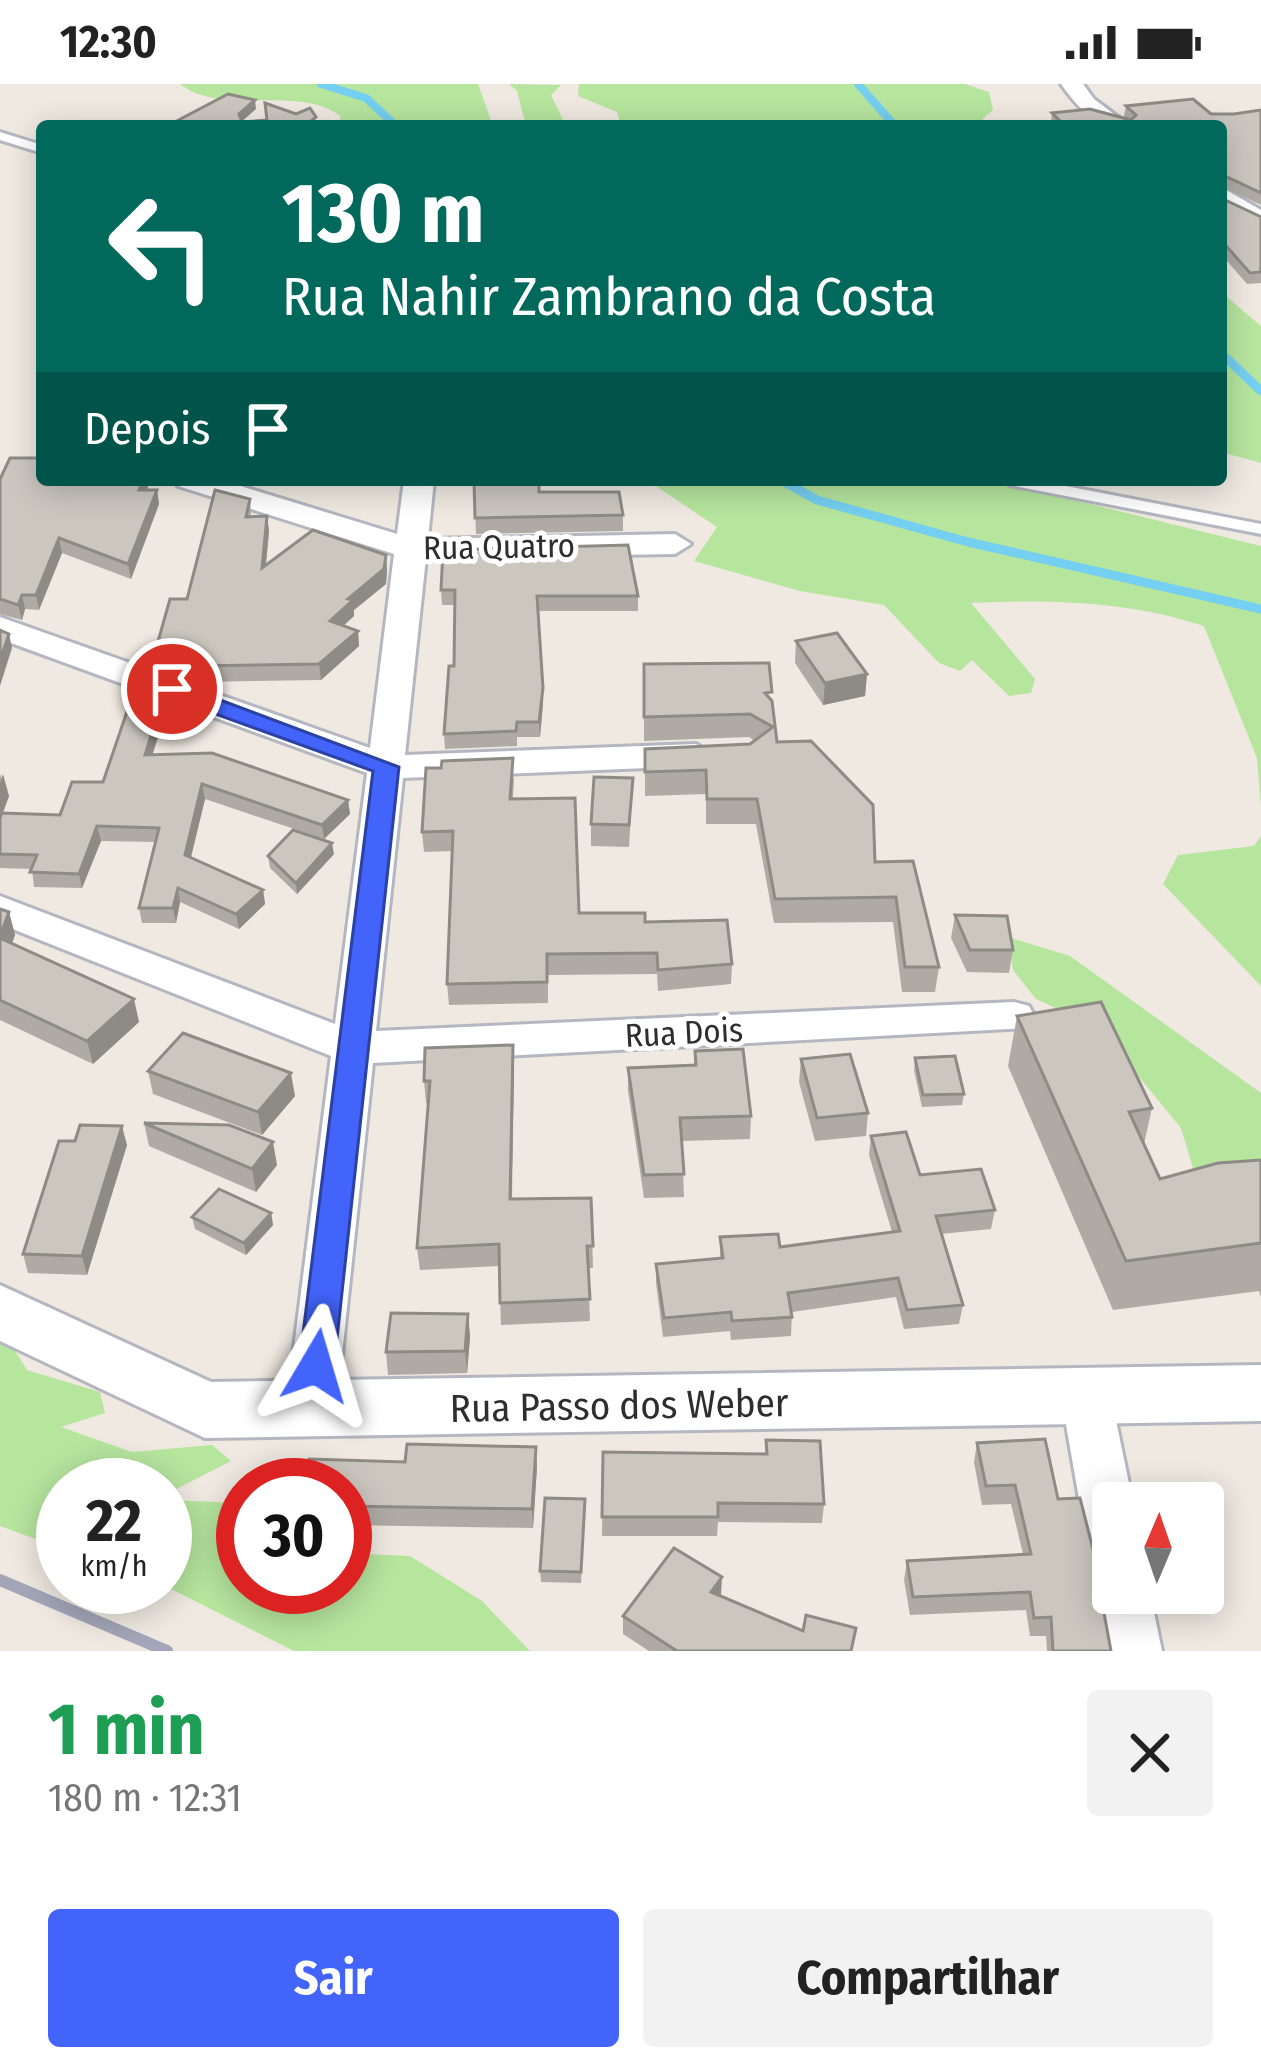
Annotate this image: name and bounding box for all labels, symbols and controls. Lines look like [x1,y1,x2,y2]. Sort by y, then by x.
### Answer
text: 12:30 [60,15,157,69]
text: 130 m [282,163,485,264]
icon: left [84,168,240,324]
text: Rua Nahir Zambrano da Costa [282,265,936,329]
icon: arrive [235,396,301,462]
text: Depois [84,402,211,456]
street label: Rua Quatro [423,526,575,568]
pin [121,638,223,740]
icon: arrive [139,656,205,722]
street label: Rua Dois [624,1010,744,1056]
position arrow [253,1303,379,1429]
street label: Rua Passo dos Weber [449,1380,789,1432]
speed limit sign: 30 [216,1458,372,1614]
north arrow [1092,1482,1224,1614]
map controls [1092,1482,1224,1614]
text: 22 [86,1485,142,1557]
text: km/h [81,1548,147,1584]
text: 1 min [48,1687,205,1773]
button: close [1087,1690,1213,1816]
text: 180 m · 12:31 [48,1775,242,1821]
button: Sair [48,1909,619,2047]
button: Compartilhar [643,1909,1213,2047]

